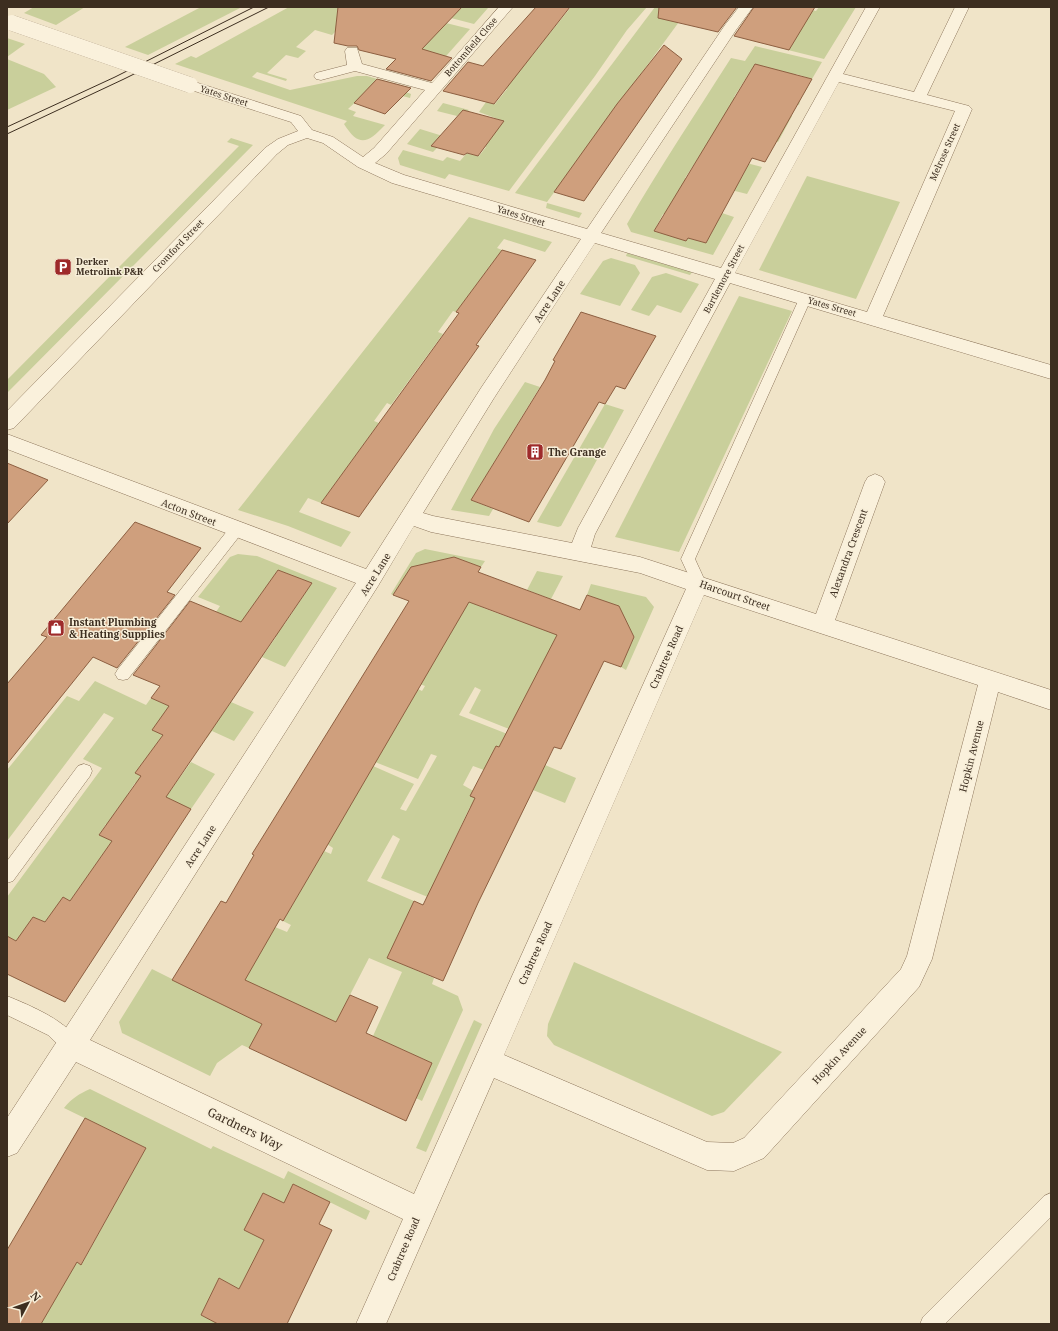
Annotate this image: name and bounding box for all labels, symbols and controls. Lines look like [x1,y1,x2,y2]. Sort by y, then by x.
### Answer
street label: Bottomfield Close [441,14,500,79]
street label: Yates Street [198,81,250,109]
street label: Melrose Street [926,121,963,183]
street label: Yates Street [495,202,547,229]
street label: Cromford Street [149,216,206,275]
street label: Bartlemore Street [700,242,747,315]
place label: Derker Metrolink P&R [76,255,144,278]
parking icon: Derker Metrolink P&R [53,257,73,277]
street label: Acre Lane [530,277,568,325]
street label: Yates Street [806,293,858,320]
building icon: The Grange [525,442,545,462]
place label: The Grange [548,445,607,459]
street label: Acton Street [159,495,219,529]
street label: Alexandra Crescent [825,506,871,599]
street label: Acre Lane [356,550,394,598]
street label: Harcourt Street [698,576,773,614]
place label: Instant Plumbing & Heating Supplies [69,615,165,641]
shop icon: Instant Plumbing & Heating Supplies [46,618,66,638]
street label: Crabtree Road [646,623,686,691]
street label: Hopkin Avenue [955,719,987,793]
street label: Acre Lane [181,822,219,870]
street label: Crabtree Road [515,919,555,987]
street label: Hopkin Avenue [809,1023,869,1087]
street label: Gardners Way [205,1103,286,1154]
street label: Crabtree Road [383,1215,423,1283]
north arrow [8,1283,48,1323]
text: N [27,1288,45,1305]

